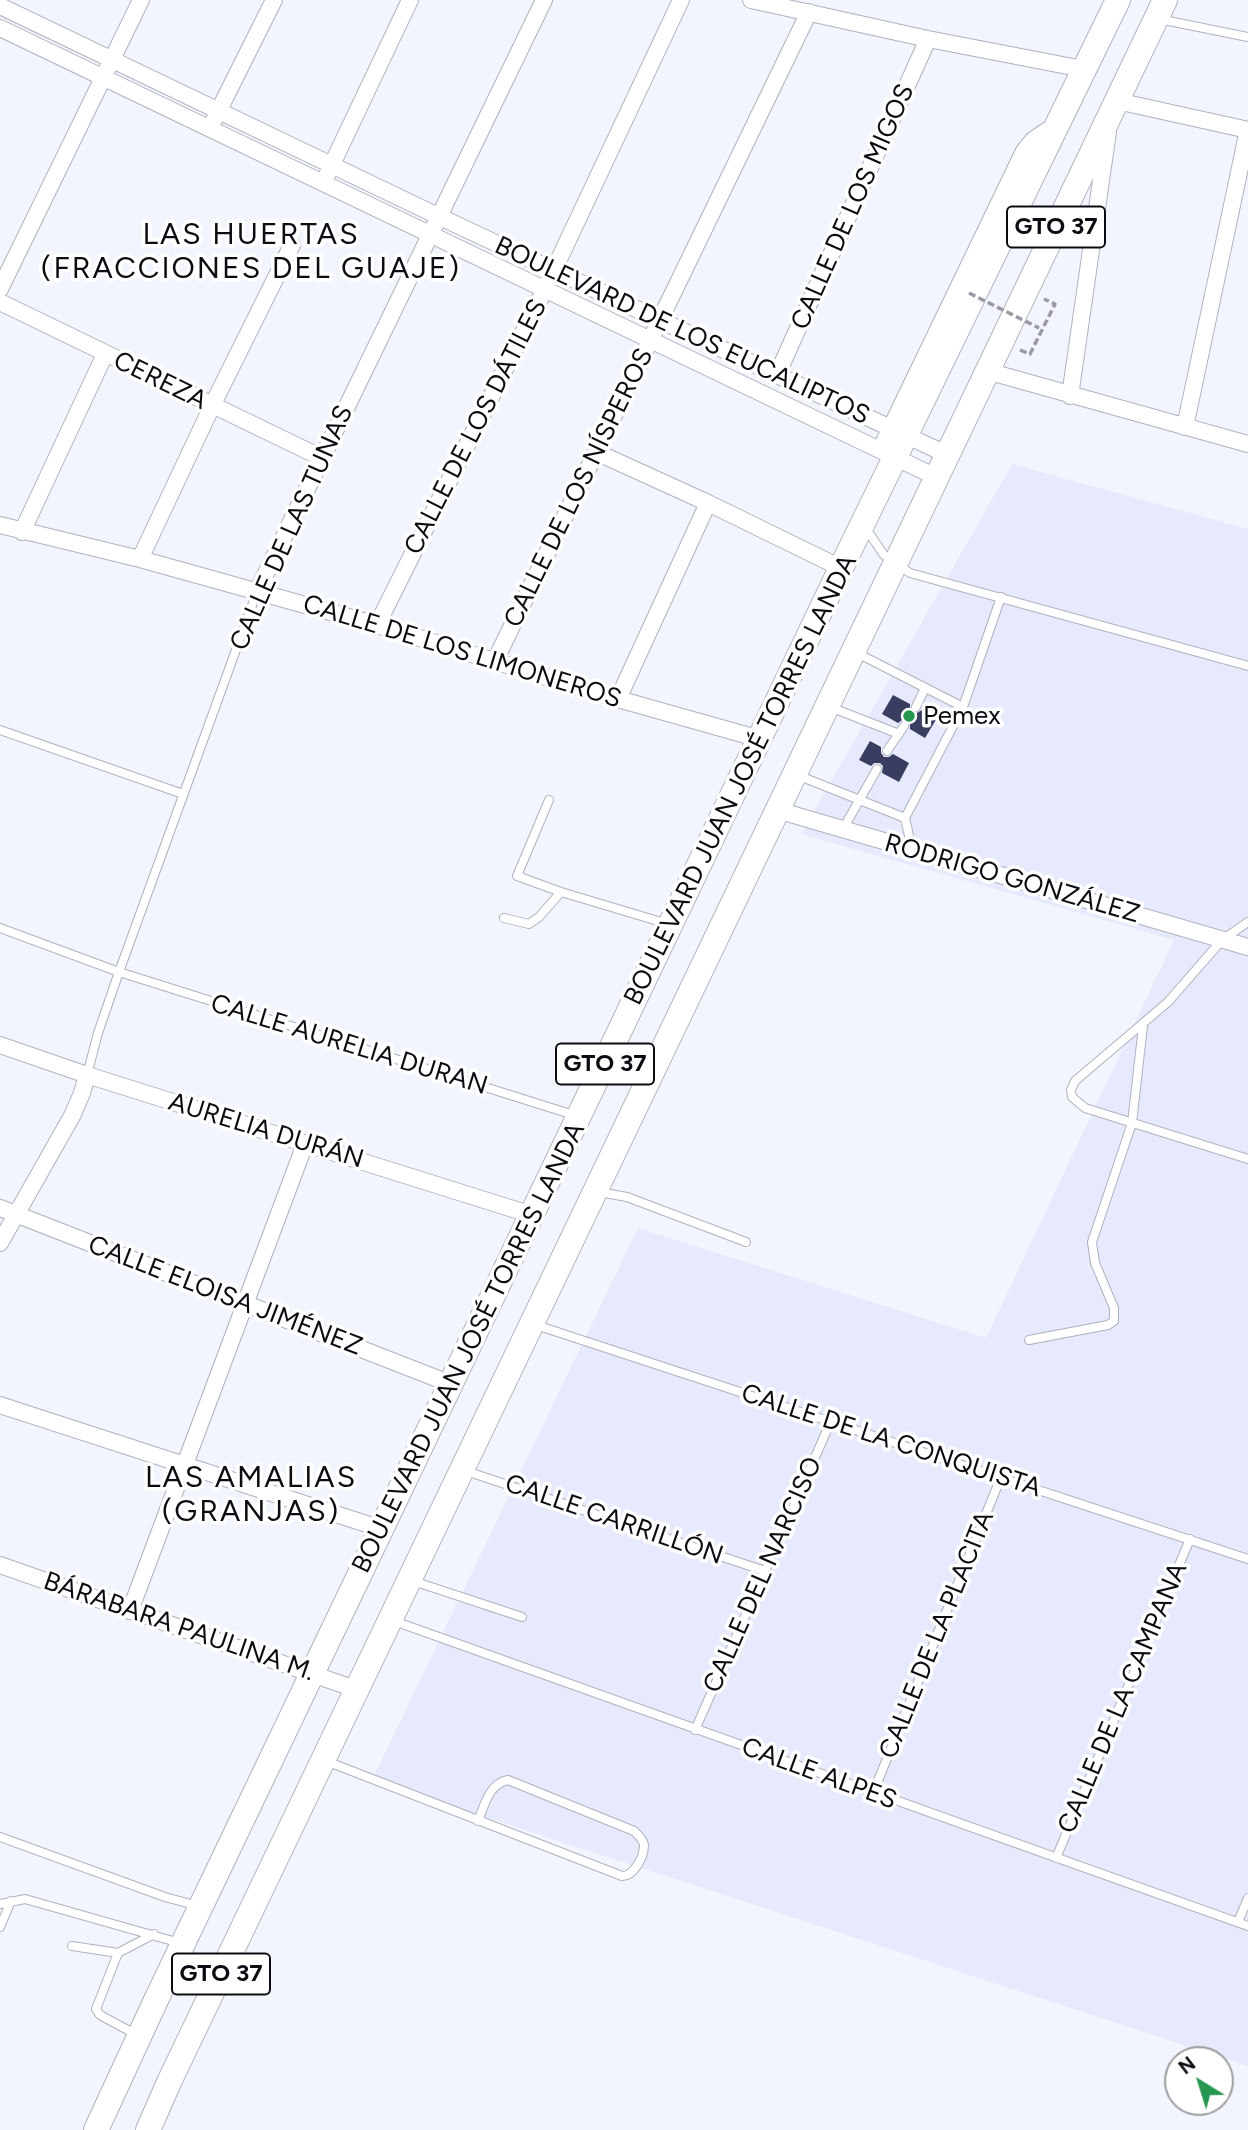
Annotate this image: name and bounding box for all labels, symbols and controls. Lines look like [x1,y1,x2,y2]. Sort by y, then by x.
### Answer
street label: CALLE DE LOS MIGOS [785,79,921,335]
road number: GTO 37 [1007,207,1105,248]
district label: LAS HUERTAS (FRACCIONES DEL GUAJE) [44,217,458,288]
street label: BOULEVARD DE LOS EUCALIPTOS [490,230,874,432]
street label: CALLE DE LOS DÁTILES [398,294,554,560]
street label: CALLE DE LOS NÍSPEROS [498,343,660,633]
street label: CEREZA [108,345,212,417]
street label: CALLE DE LAS TUNAS [224,401,360,655]
street label: BOULEVARD JUAN JOSÉ TORRES LANDA [618,550,864,1010]
street label: CALLE DE LOS LIMONEROS [299,589,625,715]
place label: Pemex [923,700,1001,732]
marker: Pemex [901,708,917,724]
street label: RODRIGO GONZÁLEZ [881,828,1143,930]
street label: CALLE AURELIA DURAN [207,988,491,1102]
road number: GTO 37 [556,1044,654,1084]
street label: AURELIA DURÁN [165,1086,367,1176]
street label: BOULEVARD JUAN JOSÉ TORRES LANDA [346,1118,592,1578]
street label: CALLE ELOISA JIMÉNEZ [84,1229,366,1363]
street label: CALLE DE LA CONQUISTA [737,1378,1045,1504]
street label: CALLE DEL NARCISO [697,1452,829,1698]
district label: LAS AMALIAS (GRANJAS) [146,1460,356,1530]
street label: CALLE CARRILLÓN [501,1468,727,1572]
street label: CALLE DE LA PLACITA [873,1507,1001,1763]
street label: CALLE DE LA CAMPANA [1052,1558,1194,1838]
street label: BÁRABARA PAULINA M. [39,1566,319,1688]
street label: CALLE ALPES [737,1732,901,1816]
road number: GTO 37 [172,1954,270,1994]
north arrow [1164,2046,1234,2116]
text: N [1174,2052,1200,2079]

